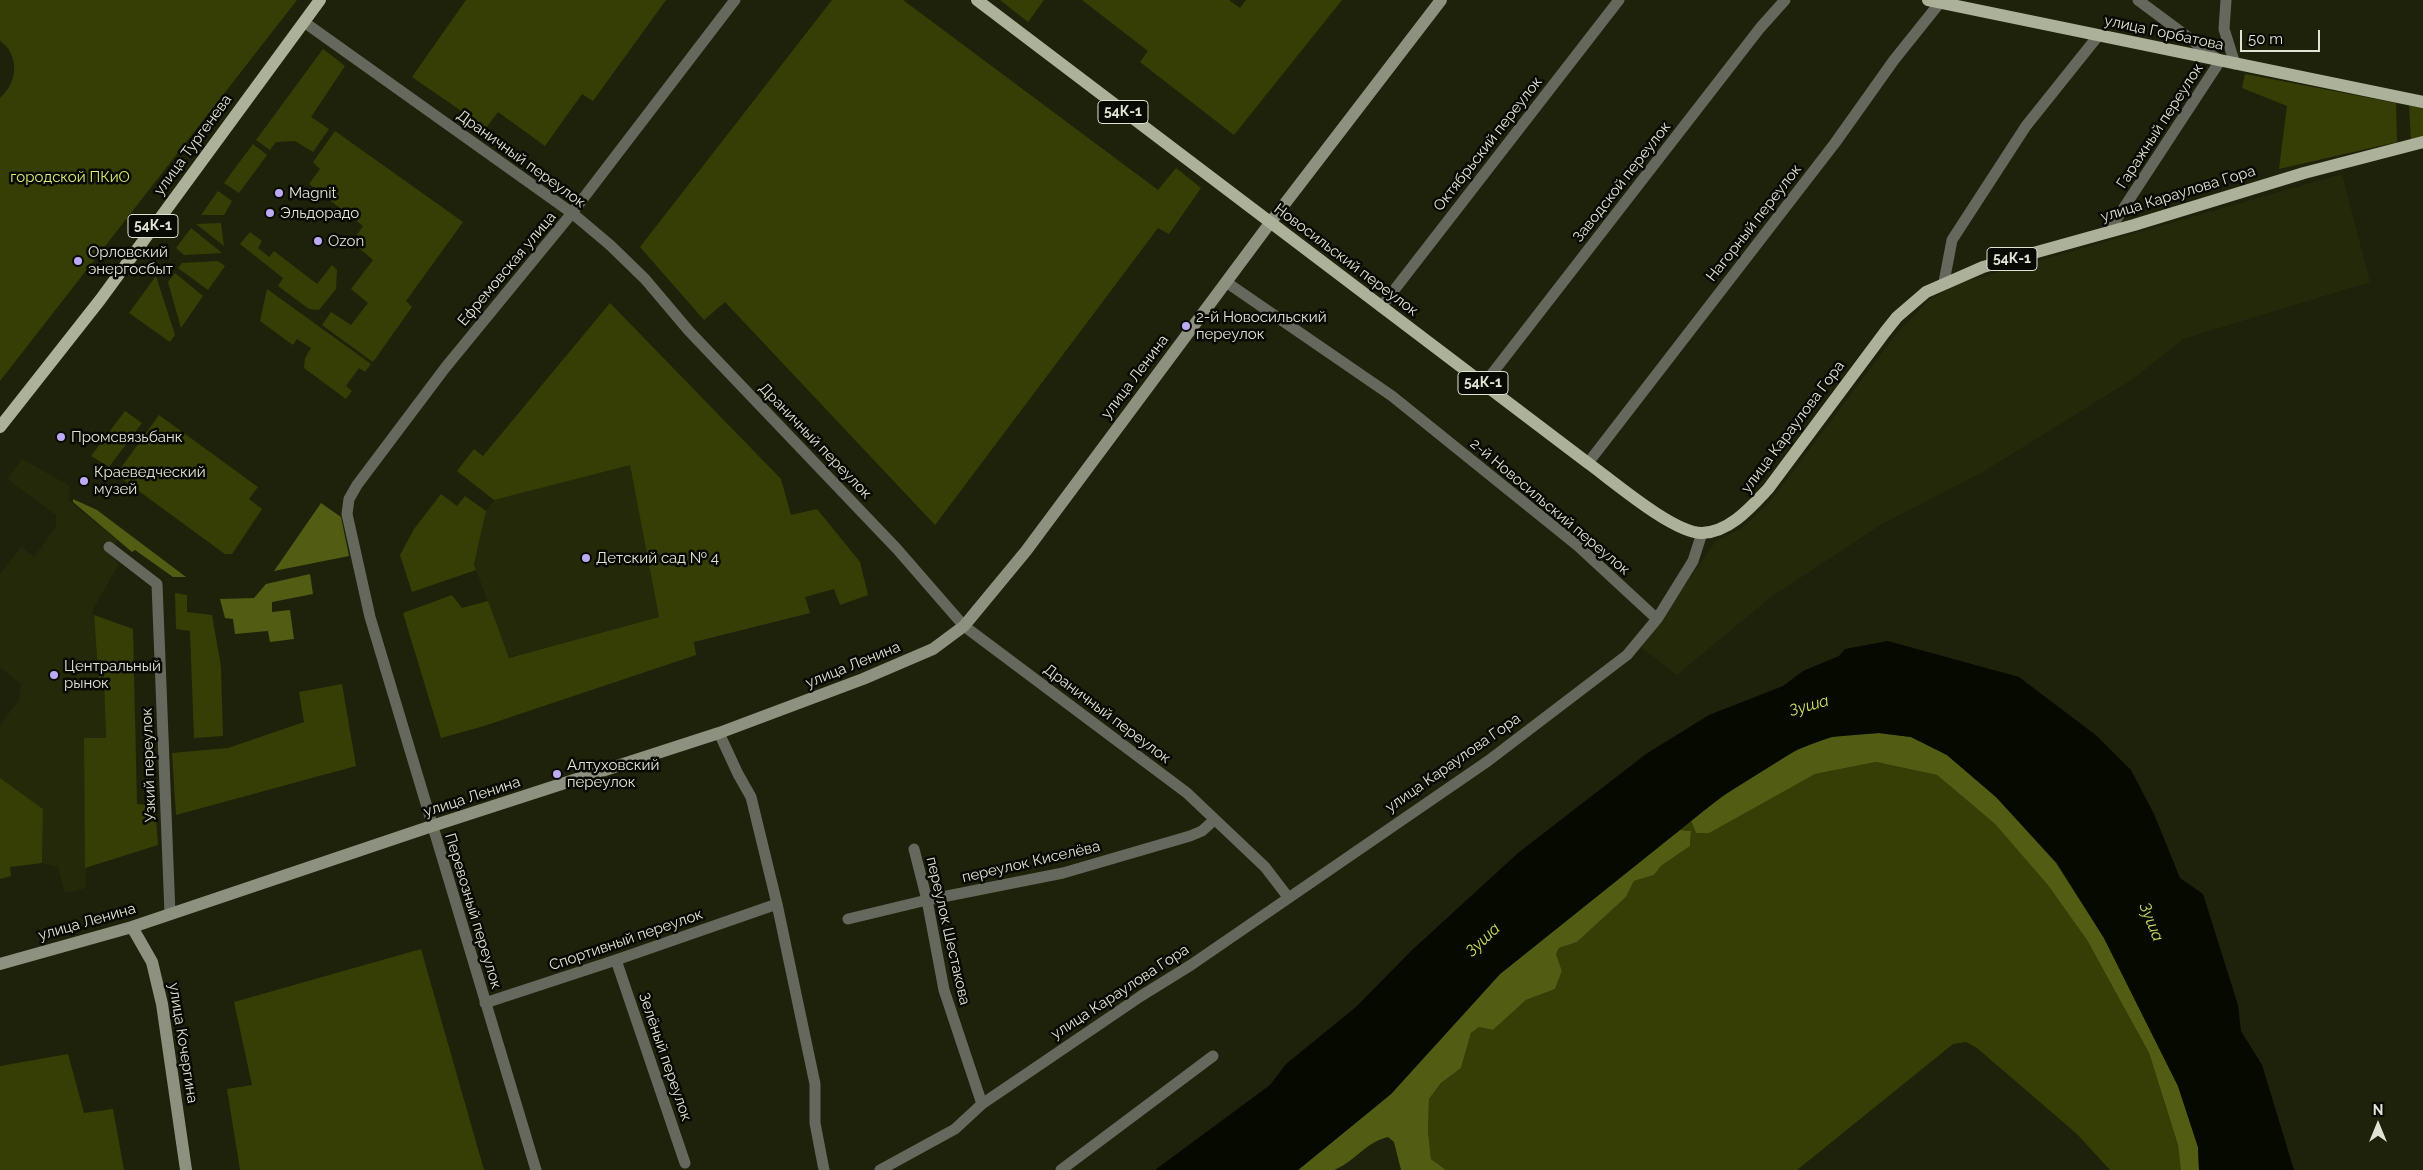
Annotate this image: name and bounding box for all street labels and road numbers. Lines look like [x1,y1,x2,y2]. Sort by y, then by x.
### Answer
street label: улица Горбатова [2103,12,2225,54]
street label: Гаражный переулок [2113,60,2207,192]
street label: Октябрьский переулок [1430,73,1546,215]
street label: улица Тургенева [150,91,236,199]
road number: 54К-1 [1098,100,1148,124]
street label: Драничный переулок [453,106,589,212]
street label: Заводской переулок [1569,118,1675,246]
street label: Нагорный переулок [1703,161,1805,285]
street label: улица Караулова Гора [2098,162,2258,226]
street label: Новосильский переулок [1270,200,1422,320]
street label: Ефремовская улица [454,208,560,330]
road number: 54К-1 [128,215,178,238]
road number: 54К-1 [1987,248,2037,270]
street label: улица Ленина [1098,331,1172,423]
street label: улица Караулова Гора [1737,357,1849,497]
road number: 54К-1 [1458,372,1508,394]
street label: Драничный переулок [755,379,875,503]
street label: 2-й Новосильский переулок [1466,435,1634,579]
street label: улица Ленина [803,638,903,692]
street label: Драничный переулок [1040,660,1174,768]
street label: Узкий переулок [138,708,160,822]
street label: улица Караулова Гора [1382,709,1524,817]
street label: улица Ленина [421,773,523,821]
street label: Перевозный переулок [441,831,505,991]
street label: переулок Киселёва [960,837,1102,887]
street label: переулок Шестакова [922,855,974,1007]
street label: улица Ленина [36,899,138,945]
street label: Спортивный переулок [547,905,705,975]
street label: улица Караулова Гора [1048,941,1192,1043]
street label: улица Кочергина [165,981,201,1105]
street label: Зелёный переулок [635,990,695,1124]

